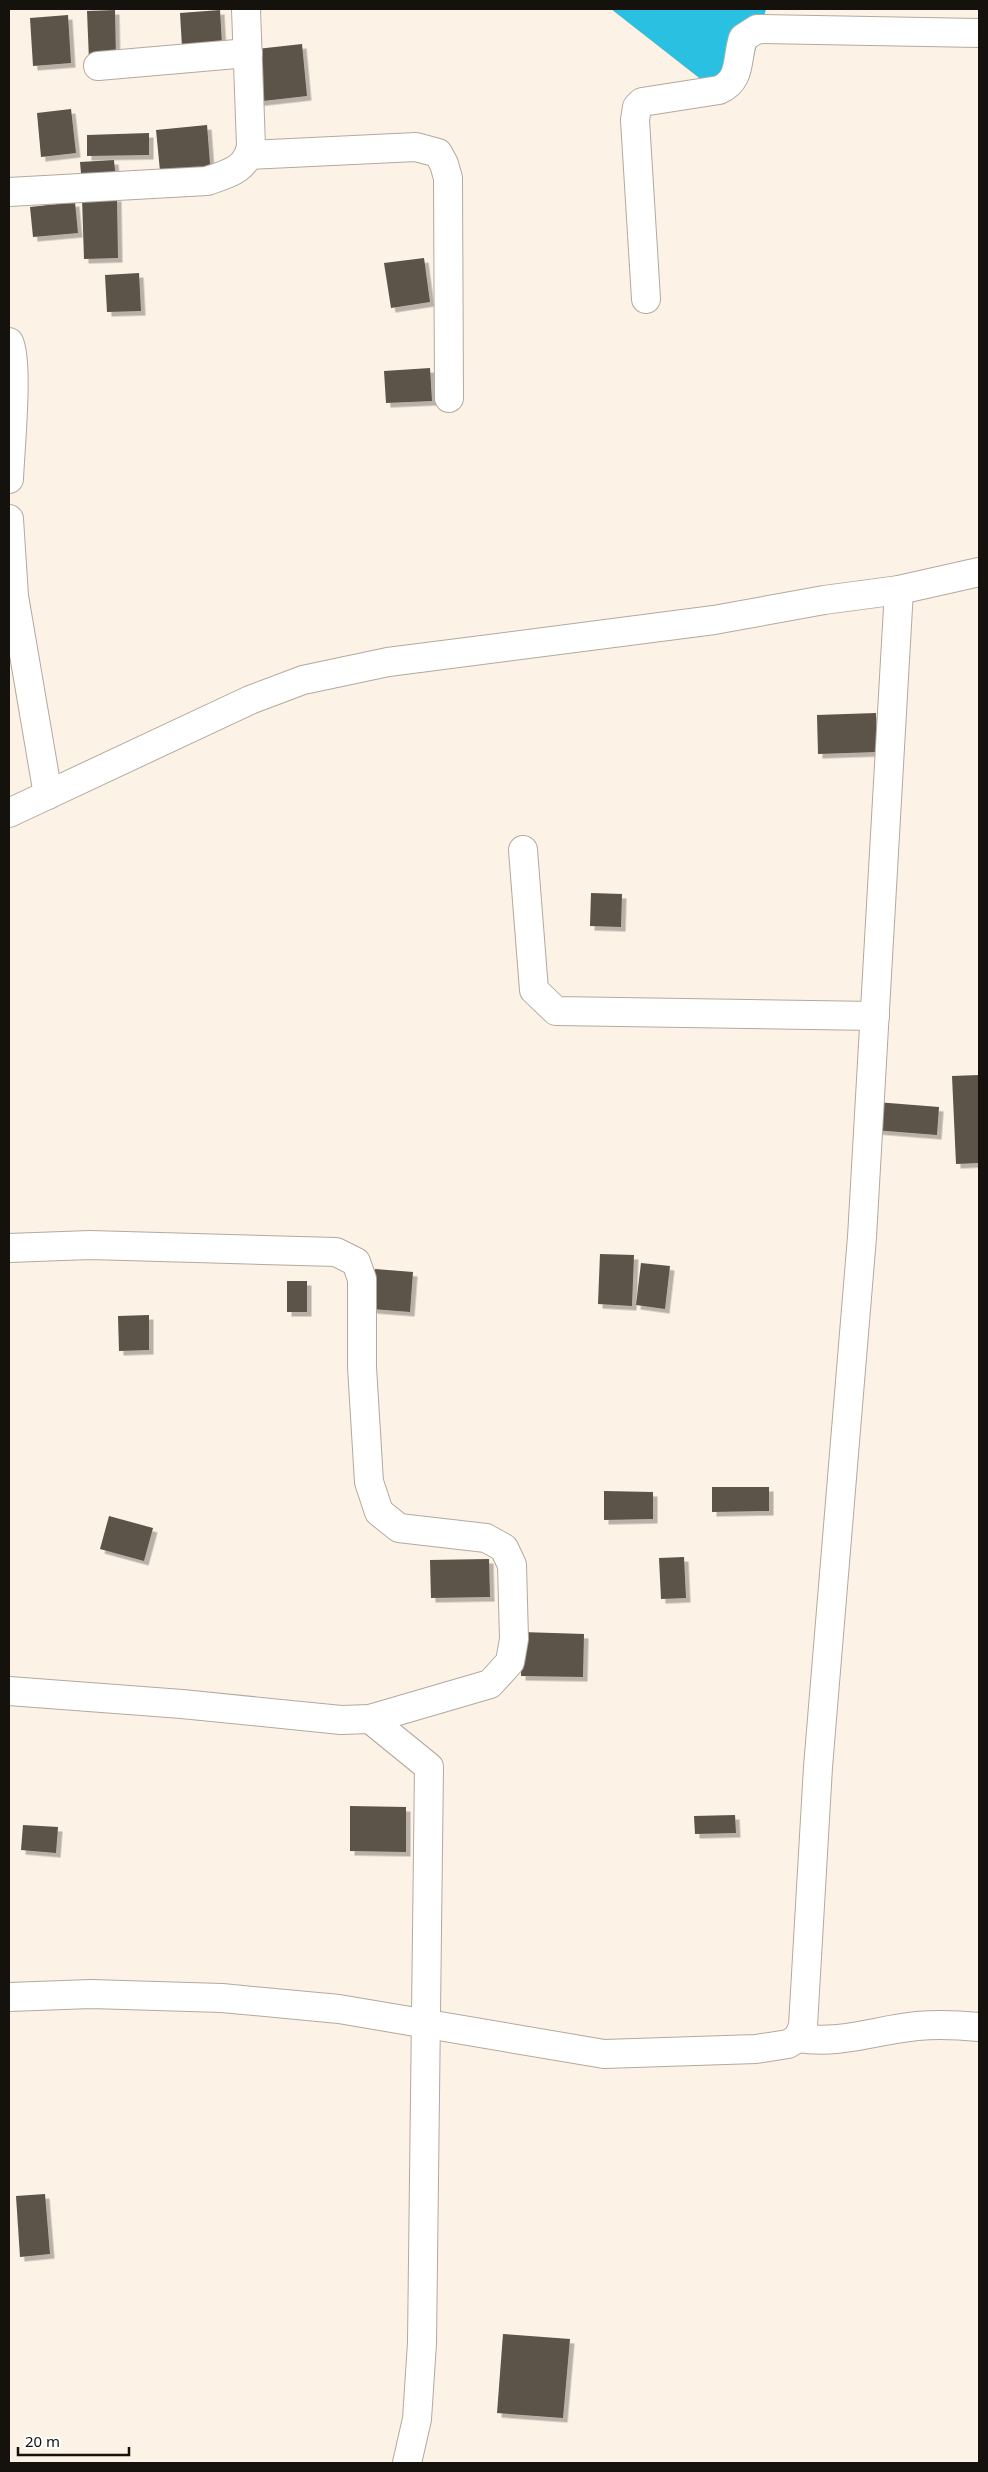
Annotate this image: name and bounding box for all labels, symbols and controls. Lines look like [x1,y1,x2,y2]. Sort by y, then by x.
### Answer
scale bar [18,2424,129,2456]
text: 20 m [25,2431,60,2451]

